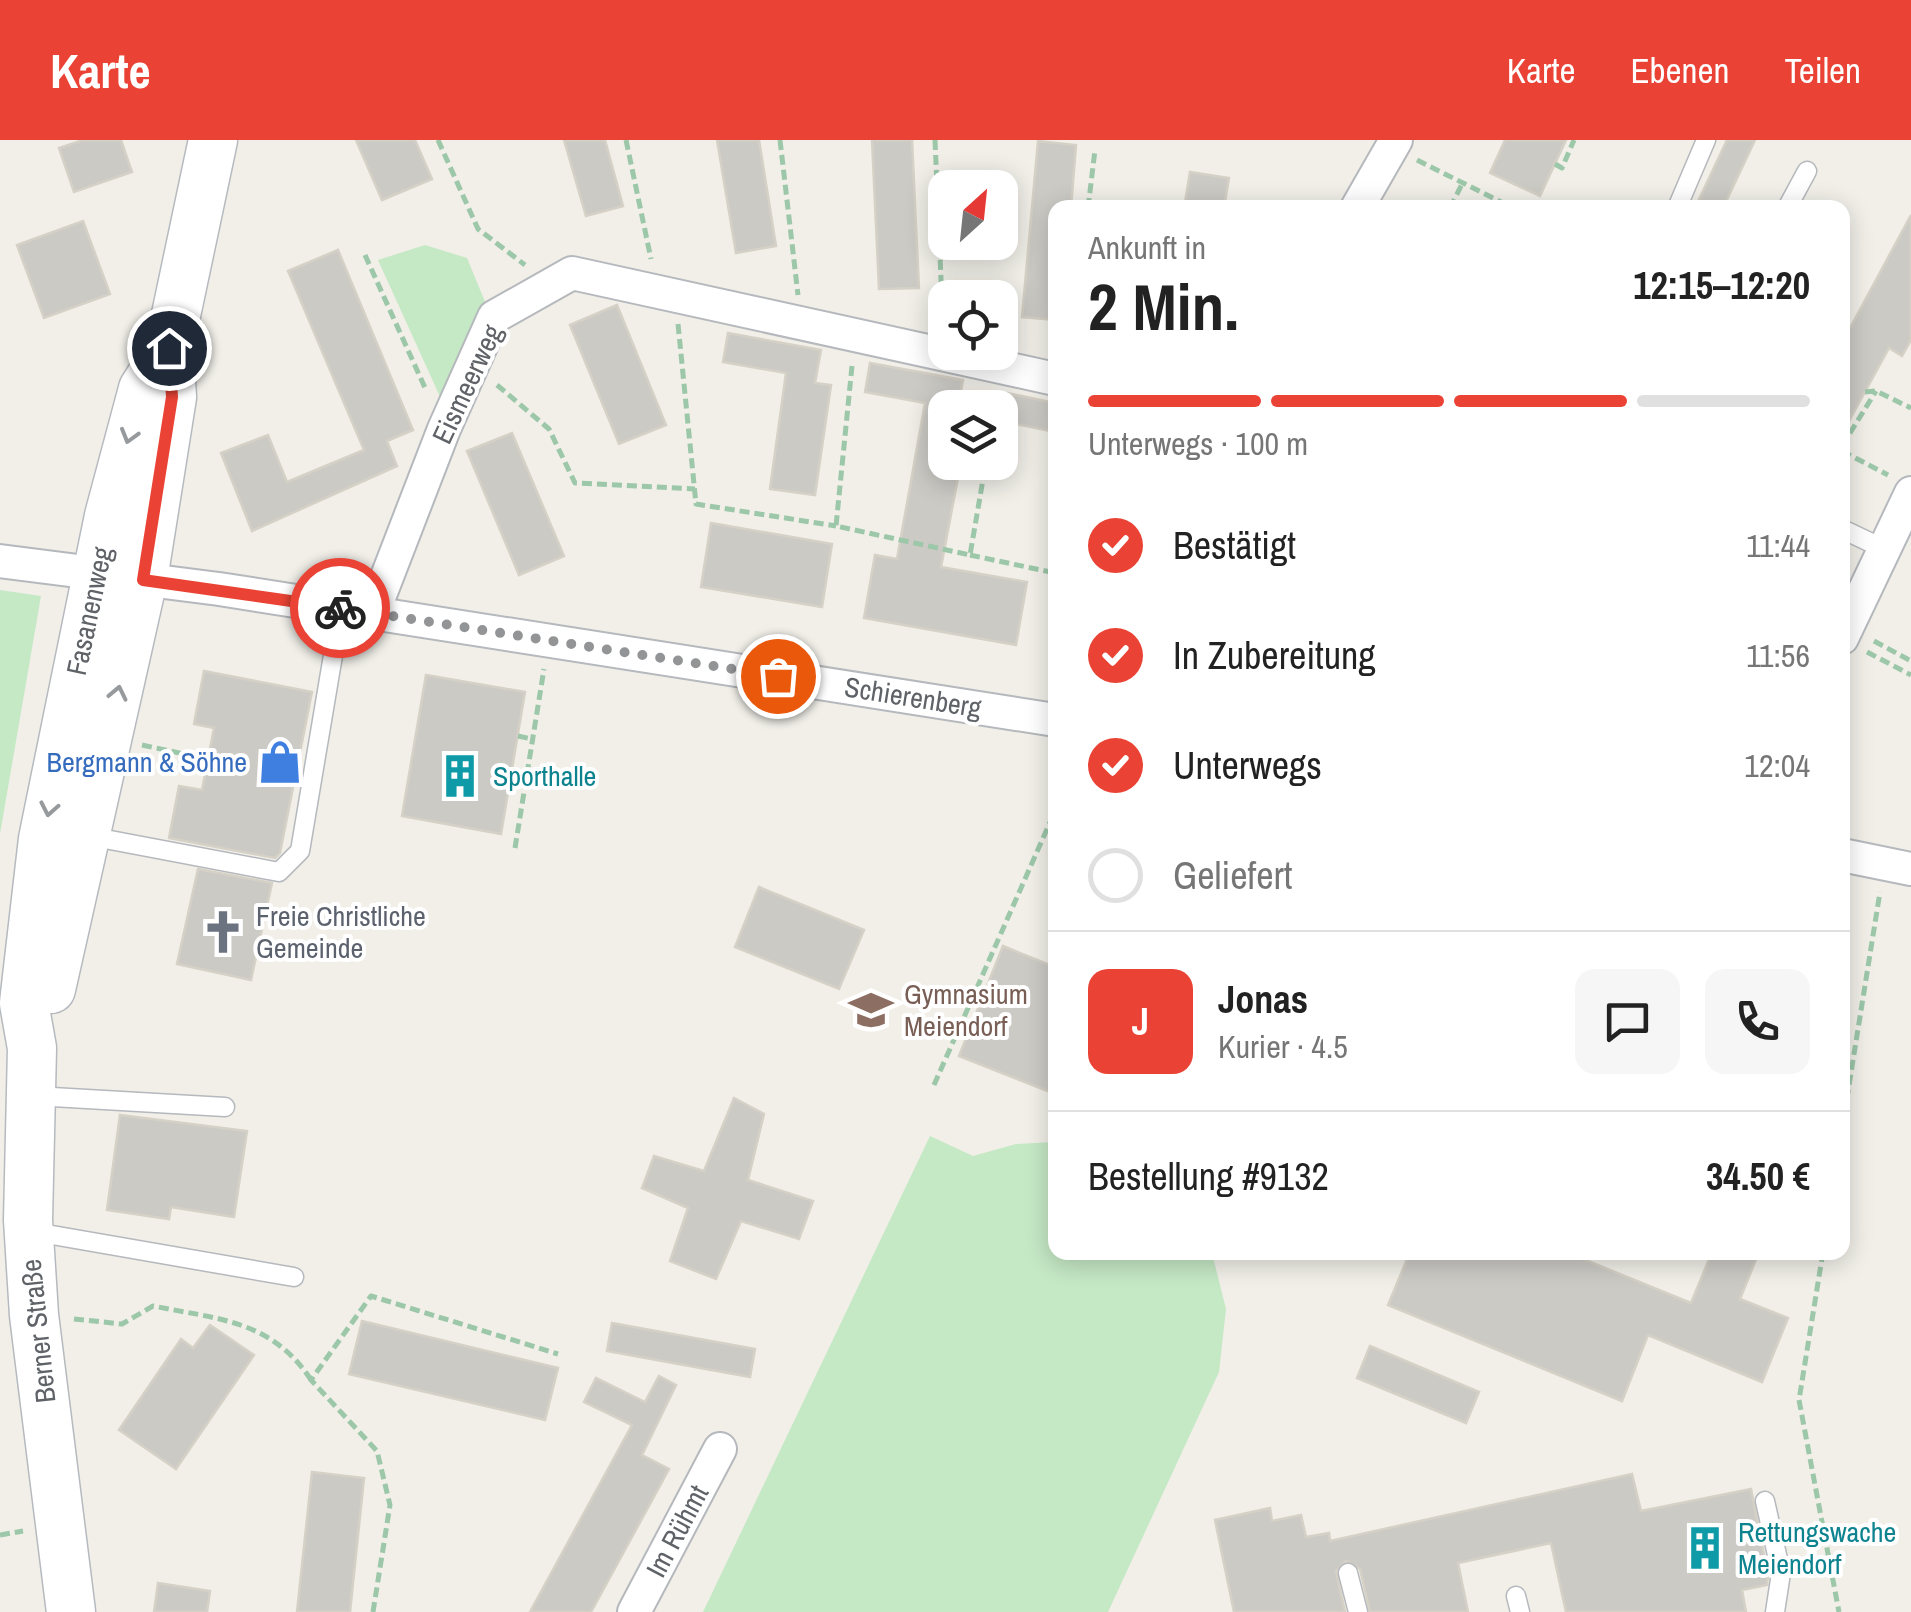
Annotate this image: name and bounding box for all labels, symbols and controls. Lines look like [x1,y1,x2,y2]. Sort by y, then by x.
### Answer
text: Karte [50,38,151,103]
text: Karte [1507,47,1575,94]
text: Ebenen [1630,47,1729,94]
text: Teilen [1784,47,1861,94]
north arrow [928,170,1018,260]
map controls [928,170,1018,480]
text: Ankunft in [1088,226,1206,269]
text: 12:15–12:20 [1633,260,1810,311]
text: 2 Min. [1088,263,1239,350]
button: locate [928,280,1018,370]
pin [127,306,212,391]
street label: Eismeerweg [423,318,511,450]
icon: home [142,321,197,376]
button: layers [928,390,1018,480]
text: Unterwegs · 100 m [1088,422,1308,465]
one-way arrow [119,427,140,444]
icon: check [1088,518,1143,573]
text: Bestätigt [1173,520,1296,571]
text: 11:44 [1746,524,1810,567]
street label: Fasanenweg [57,543,121,679]
courier [290,558,390,658]
icon: bike [313,581,368,636]
icon: check [1088,628,1143,683]
text: In Zubereitung [1173,630,1376,681]
pin [736,634,821,719]
text: 11:56 [1746,634,1810,677]
icon: bag [751,649,806,704]
street label: Schierenberg [842,667,984,727]
one-way arrow [107,684,128,701]
shop icon: Bergmann & Söhne [256,738,304,786]
icon: check [1088,738,1143,793]
text: Unterwegs [1173,740,1322,791]
place label: Bergmann & Söhne [47,743,247,781]
text: 12:04 [1744,744,1810,787]
building icon: Sporthalle [436,752,484,800]
place label: Sporthalle [493,757,596,795]
one-way arrow [39,800,60,817]
text: Geliefert [1173,850,1293,901]
place label: Freie Christliche Gemeinde [256,897,426,967]
church icon: Freie Christliche Gemeinde [199,908,247,956]
button: chat [1575,969,1680,1074]
button: phone [1705,969,1810,1074]
text: Jonas [1218,974,1308,1025]
place label: Gymnasium Meiendorf [904,975,1028,1045]
school or university icon: Gymnasium Meiendorf [847,986,895,1034]
text: J [1132,996,1149,1047]
text: Kurier · 4.5 [1218,1025,1348,1068]
text: Bestellung #9132 [1088,1151,1329,1202]
text: 34.50 € [1706,1151,1810,1202]
street label: Berner Straße [12,1257,64,1405]
street label: Im Rühmt [637,1478,717,1584]
place label: Rettungswache Meiendorf [1738,1513,1896,1583]
building icon: Rettungswache Meiendorf [1681,1524,1729,1572]

